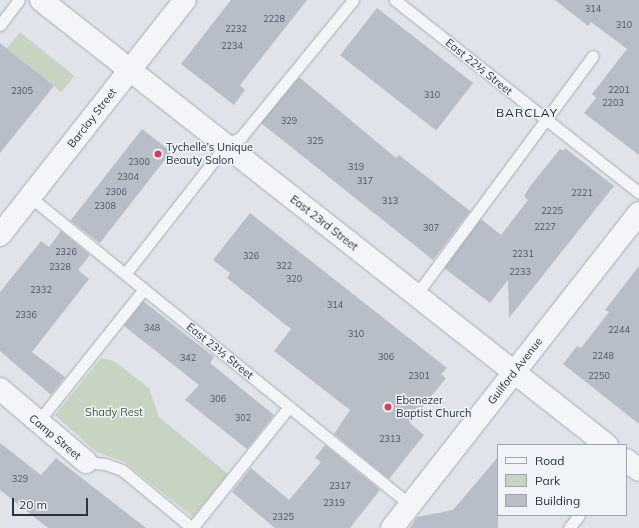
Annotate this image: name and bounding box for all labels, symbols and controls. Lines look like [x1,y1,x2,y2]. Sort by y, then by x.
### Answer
house number: 314 [585,4,601,14]
house number: 2228 [263,14,285,24]
house number: 310 [616,20,632,30]
house number: 2232 [225,24,247,34]
street label: East 22½ Street [443,36,515,98]
house number: 2234 [221,41,243,51]
house number: 2201 [608,85,630,95]
house number: 2305 [11,86,33,96]
street label: Barclay Street [65,86,119,150]
house number: 310 [424,90,440,100]
house number: 2203 [602,98,624,108]
district label: BARCLAY [496,106,558,120]
house number: 329 [281,116,297,126]
house number: 325 [307,136,323,146]
place label: Tychelle’s Unique Beauty Salon [166,141,253,167]
marker: Tychelle’s Unique Beauty Salon [153,149,163,159]
house number: 2300 [128,157,150,167]
house number: 319 [348,162,364,172]
house number: 2304 [117,172,139,182]
house number: 317 [357,176,373,186]
house number: 2306 [105,187,127,197]
house number: 2221 [571,188,593,198]
street label: East 23rd Street [288,193,360,253]
house number: 313 [382,196,398,206]
house number: 2308 [94,201,116,211]
house number: 2225 [541,206,563,216]
house number: 2227 [534,222,556,232]
house number: 307 [423,223,439,233]
house number: 2326 [55,247,77,257]
house number: 2231 [512,249,534,259]
house number: 326 [243,251,259,261]
house number: 322 [276,261,292,271]
house number: 2328 [49,262,71,272]
house number: 2233 [509,267,531,277]
house number: 320 [286,274,302,284]
house number: 2332 [30,285,52,295]
house number: 314 [327,300,343,310]
house number: 2336 [15,310,37,320]
street label: East 23½ Street [184,320,256,382]
house number: 348 [144,323,160,333]
house number: 2244 [608,325,630,335]
house number: 310 [348,329,364,339]
street label: Guilford Avenue [485,335,545,407]
house number: 2248 [592,351,614,361]
house number: 306 [378,352,394,362]
house number: 342 [180,353,196,363]
house number: 2301 [408,371,430,381]
house number: 2250 [588,371,610,381]
house number: 306 [210,394,226,404]
place label: Ebenezer Baptist Church [396,394,471,420]
marker: Ebenezer Baptist Church [383,402,393,412]
park label: Shady Rest [85,405,143,419]
street label: Camp Street [26,412,84,462]
house number: 302 [235,413,251,423]
house number: 2313 [379,434,401,444]
legend [497,444,627,516]
text: Road [535,453,564,468]
text: Park [535,473,560,488]
house number: 329 [12,474,28,484]
house number: 2317 [329,481,351,491]
scale bar [14,490,90,516]
text: Building [535,493,580,508]
text: 20 m [19,497,47,512]
house number: 2319 [323,498,345,508]
house number: 2325 [272,512,294,522]

